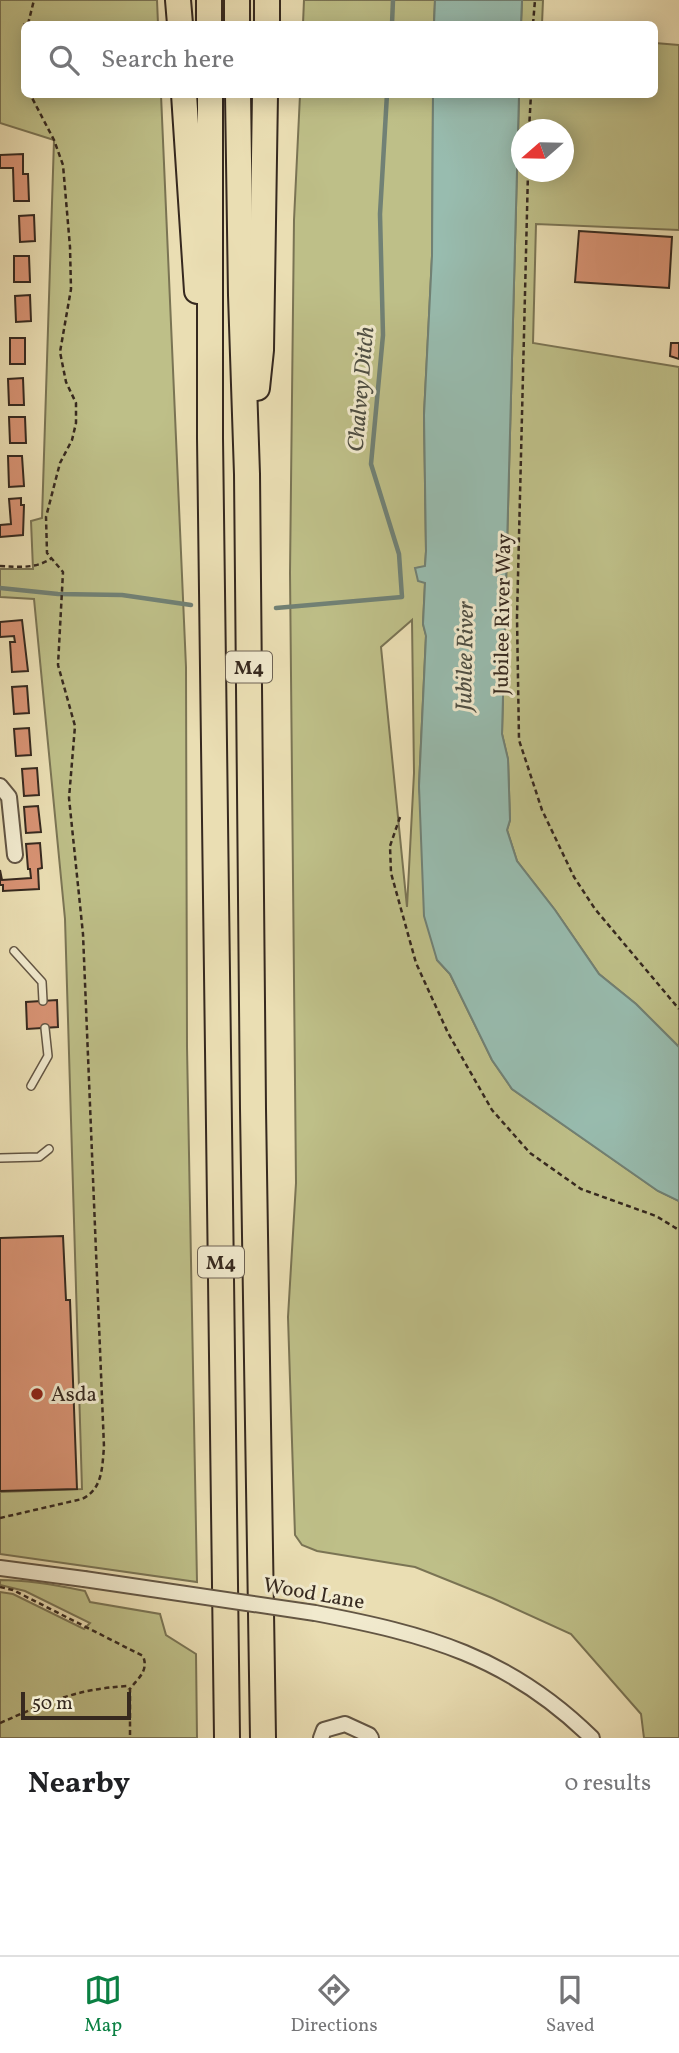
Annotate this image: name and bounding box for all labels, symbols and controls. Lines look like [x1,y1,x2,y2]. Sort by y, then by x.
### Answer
search box [21,21,658,98]
icon: search [45,41,83,79]
text: Search here [101,42,234,78]
north arrow [511,119,574,182]
water label: Chalvey Ditch [341,325,383,453]
street label: Jubilee River Way [488,532,519,695]
water label: Jubilee River [449,600,483,713]
road number: M4 [226,652,272,682]
road number: M4 [198,1246,244,1278]
place label: Asda [51,1381,97,1410]
marker: Asda [29,1386,45,1402]
street label: Wood Lane [261,1571,367,1618]
scale bar [21,1689,131,1721]
text: 50 m [32,1691,73,1717]
text: Nearby [28,1763,130,1805]
text: 0 results [564,1768,651,1800]
tab: Map [84,1971,122,2039]
tab: Directions [291,1971,378,2039]
tab: Saved [546,1971,595,2039]

